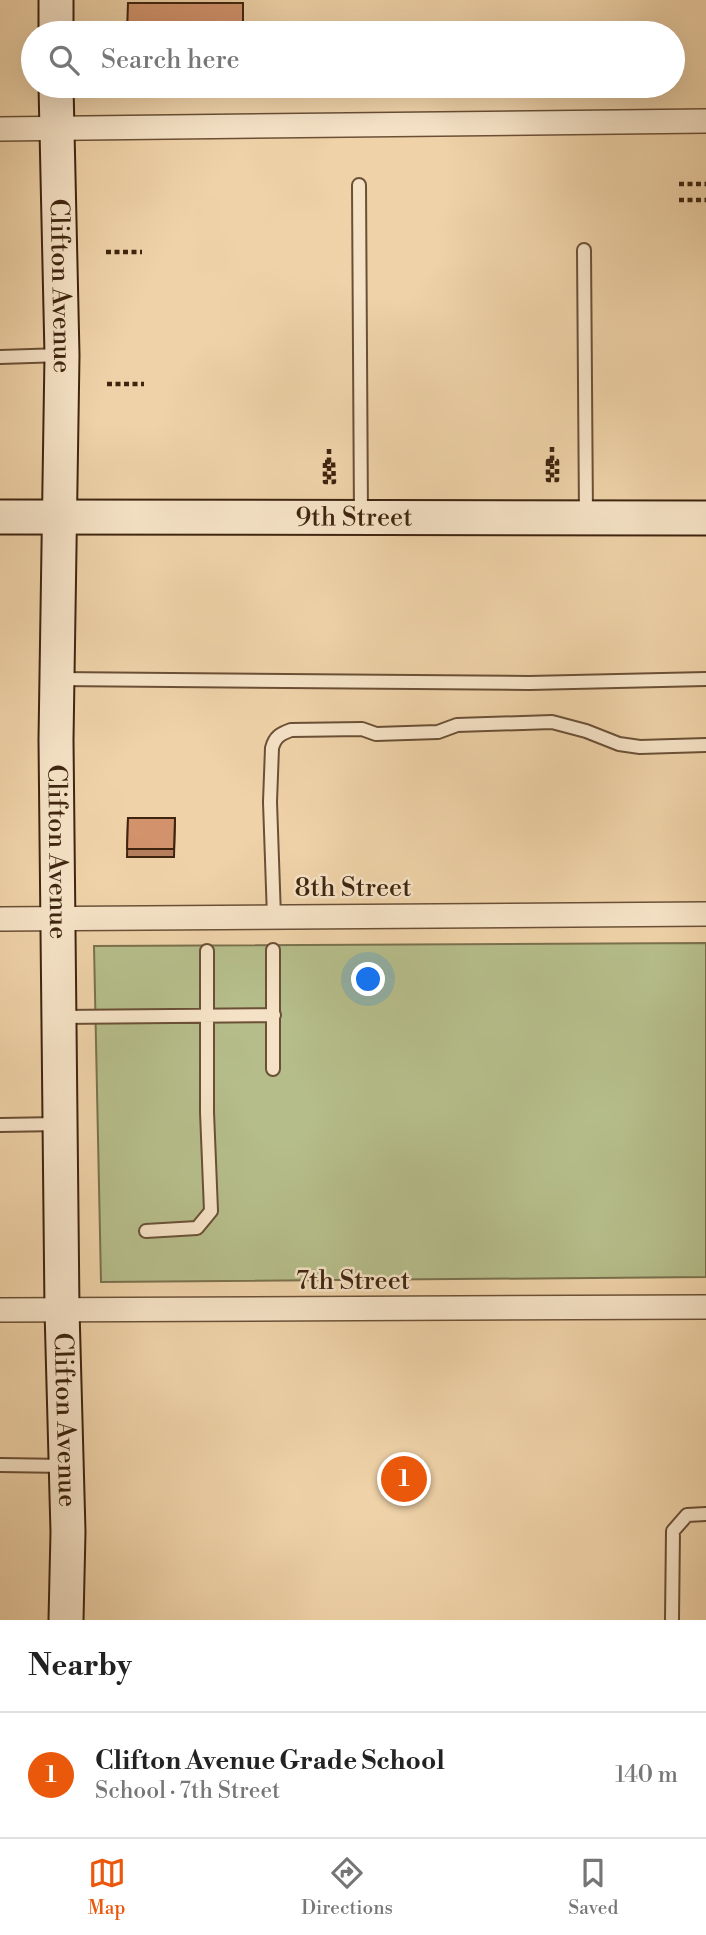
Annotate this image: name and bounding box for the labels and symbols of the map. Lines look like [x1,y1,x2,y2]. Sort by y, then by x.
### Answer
street label: Clifton Avenue [43,198,78,374]
street label: 9th Street [296,501,412,534]
street label: Clifton Avenue [40,764,74,939]
street label: 8th Street [295,872,411,904]
your location [351,962,385,996]
street label: 7th Street [296,1265,410,1297]
street label: Clifton Avenue [47,1332,83,1508]
pin: 1 [381,1453,427,1505]

